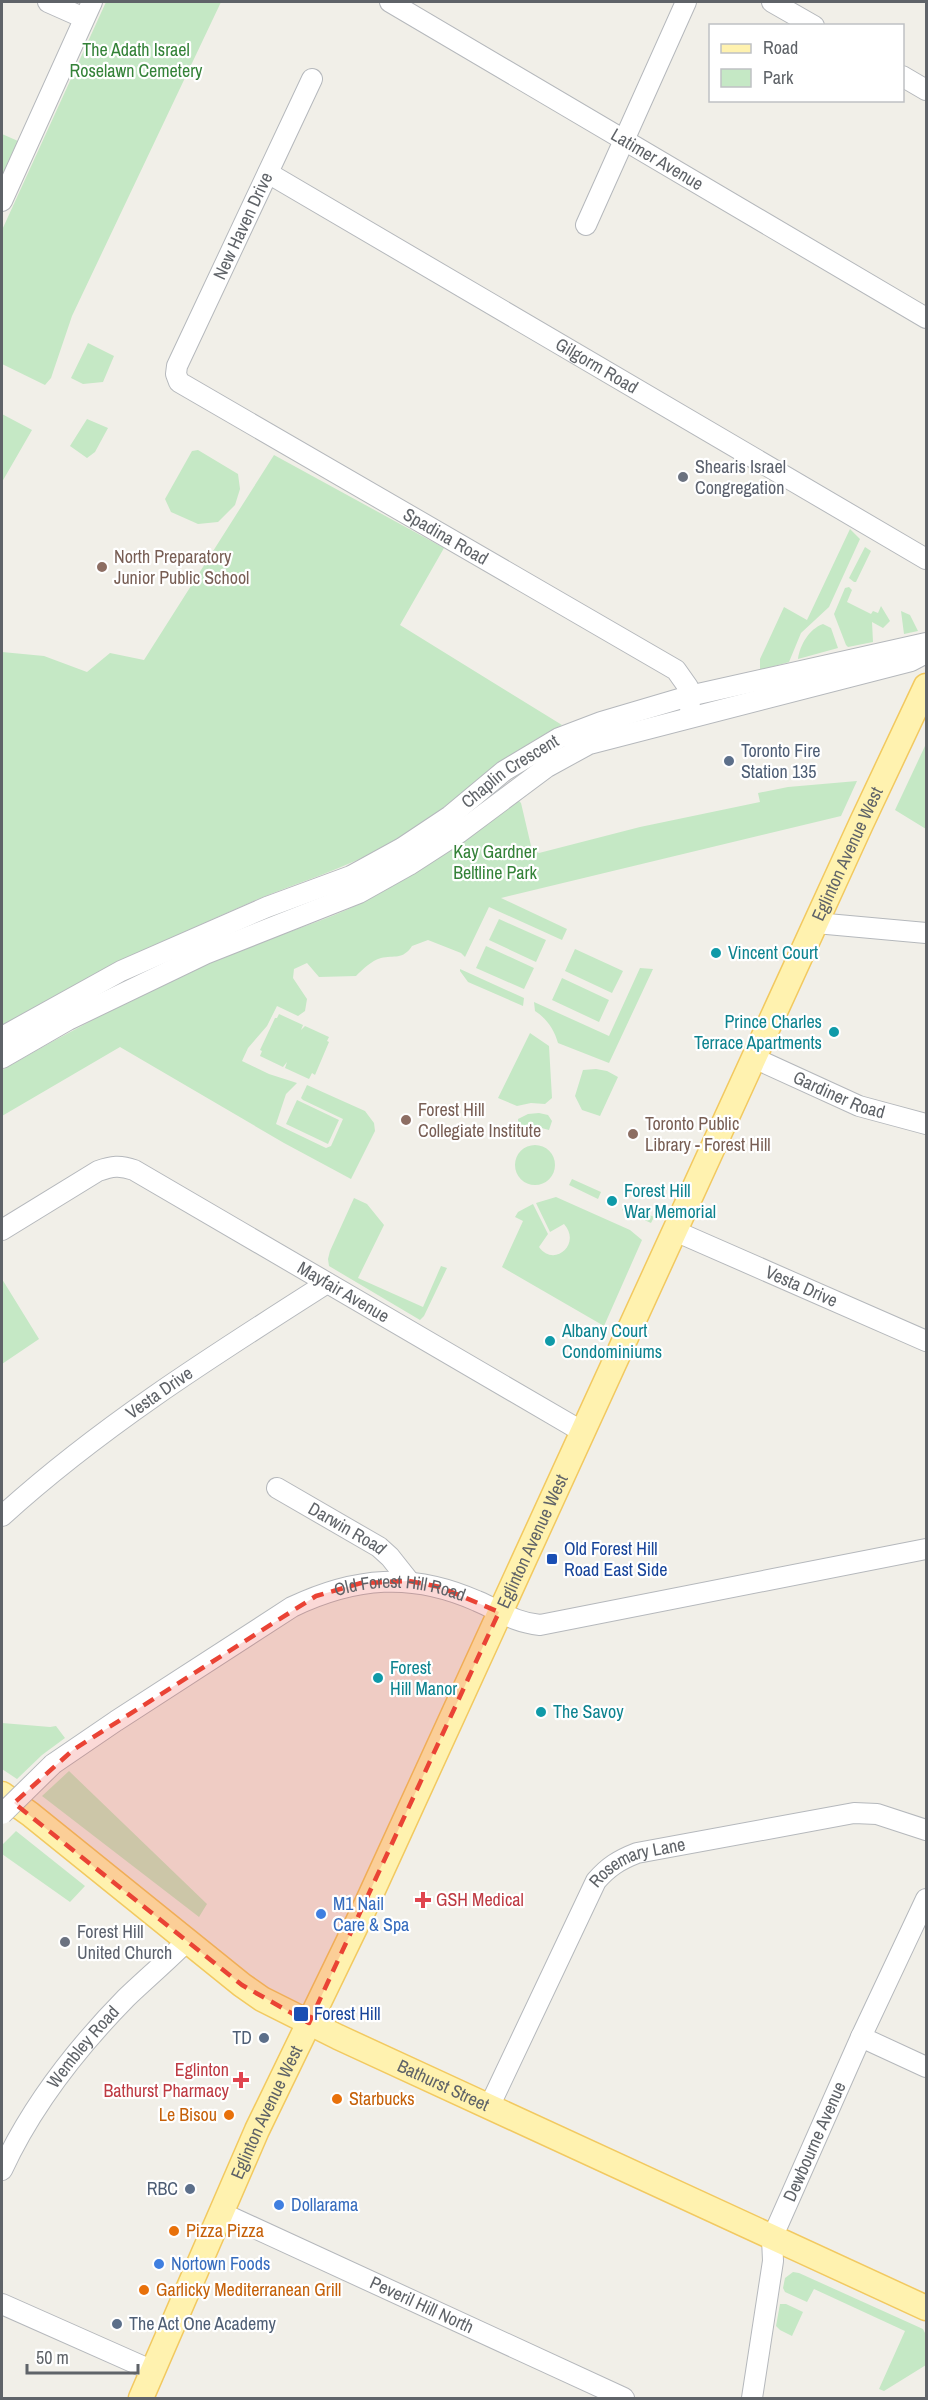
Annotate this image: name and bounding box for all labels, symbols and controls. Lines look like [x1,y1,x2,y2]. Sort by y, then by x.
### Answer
legend [709,24,904,102]
text: Road [763,35,798,60]
park label: The Adath Israel Roselawn Cemetery [70,37,203,83]
text: Park [763,65,794,90]
street label: Latimer Avenue [606,122,708,196]
street label: New Haven Drive [207,168,278,283]
street label: Gilgorm Road [551,331,643,399]
place label: Shearis Israel Congregation [695,454,786,500]
marker: Shearis Israel Congregation [676,470,690,484]
street label: Spadina Road [399,502,493,571]
place label: North Preparatory Junior Public School [114,544,249,590]
marker: North Preparatory Junior Public School [95,560,109,574]
street label: Chaplin Crescent [456,728,563,814]
place label: Toronto Fire Station 135 [741,738,821,784]
marker: Toronto Fire Station 135 [722,754,736,768]
street label: Eglinton Avenue West [805,783,889,925]
park label: Kay Gardner Beltline Park [453,839,537,885]
place label: Vincent Court [728,940,818,965]
marker: Vincent Court [709,946,723,960]
place label: Prince Charles Terrace Apartments [694,1009,822,1055]
marker: Prince Charles Terrace Apartments [827,1025,841,1039]
street label: Gardiner Road [789,1065,888,1124]
place label: Forest Hill Collegiate Institute [418,1097,541,1143]
place label: Toronto Public Library - Forest Hill [645,1111,771,1157]
marker: Forest Hill Collegiate Institute [399,1113,413,1127]
marker: Toronto Public Library - Forest Hill [626,1127,640,1141]
place label: Forest Hill War Memorial [624,1178,716,1224]
marker: Forest Hill War Memorial [605,1194,619,1208]
street label: Mayfair Avenue [293,1255,394,1328]
street label: Vesta Drive [762,1259,842,1313]
place label: Albany Court Condominiums [561,1318,662,1364]
marker: Albany Court Condominiums [543,1334,557,1348]
street label: Vesta Drive [121,1360,198,1425]
street label: Eglinton Avenue West [491,1470,574,1612]
street label: Darwin Road [304,1496,392,1560]
place label: Old Forest Hill Road East Side [564,1536,667,1582]
marker: Old Forest Hill Road East Side [545,1552,559,1566]
street label: Old Forest Hill Road [331,1569,469,1607]
place label: Forest Hill Manor [390,1655,457,1701]
marker: Forest Hill Manor [371,1671,385,1685]
place label: The Savoy [553,1699,624,1724]
marker: The Savoy [534,1705,548,1719]
street label: Rosemary Lane [583,1831,687,1893]
place label: GSH Medical [436,1887,524,1912]
place label: M1 Nail Care & Spa [333,1891,409,1937]
marker: GSH Medical [414,1891,432,1909]
marker: M1 Nail Care & Spa [314,1907,328,1921]
place label: Forest Hill United Church [77,1919,172,1965]
marker: Forest Hill United Church [58,1935,72,1949]
street label: Wembley Road [41,2000,124,2093]
place label: Forest Hill [314,2001,381,2026]
marker: Forest Hill [292,2005,310,2023]
place label: TD [232,2025,252,2050]
marker: TD [257,2031,271,2045]
street label: Eglinton Avenue West [224,2041,308,2183]
street label: Bathurst Street [393,2053,493,2117]
place label: Eglinton Bathurst Pharmacy [103,2057,230,2103]
marker: Eglinton Bathurst Pharmacy [234,2073,248,2087]
street label: Dewbourne Avenue [777,2078,852,2205]
place label: Starbucks [349,2086,415,2111]
marker: Starbucks [330,2092,344,2106]
place label: Le Bisou [159,2102,217,2127]
marker: Le Bisou [222,2108,236,2122]
place label: RBC [147,2176,178,2201]
marker: RBC [183,2182,197,2196]
place label: Dollarama [291,2192,358,2217]
marker: Dollarama [272,2198,286,2212]
place label: Pizza Pizza [186,2218,264,2243]
marker: Pizza Pizza [167,2224,181,2238]
place label: Nortown Foods [171,2251,270,2276]
marker: Nortown Foods [152,2257,166,2271]
street label: Peveril Hill North [366,2270,478,2339]
place label: Garlicky Mediterranean Grill [156,2277,341,2302]
marker: Garlicky Mediterranean Grill [137,2283,151,2297]
place label: The Act One Academy [129,2311,276,2336]
marker: The Act One Academy [110,2317,124,2331]
scale bar [27,2337,138,2375]
text: 50 m [36,2345,69,2370]

